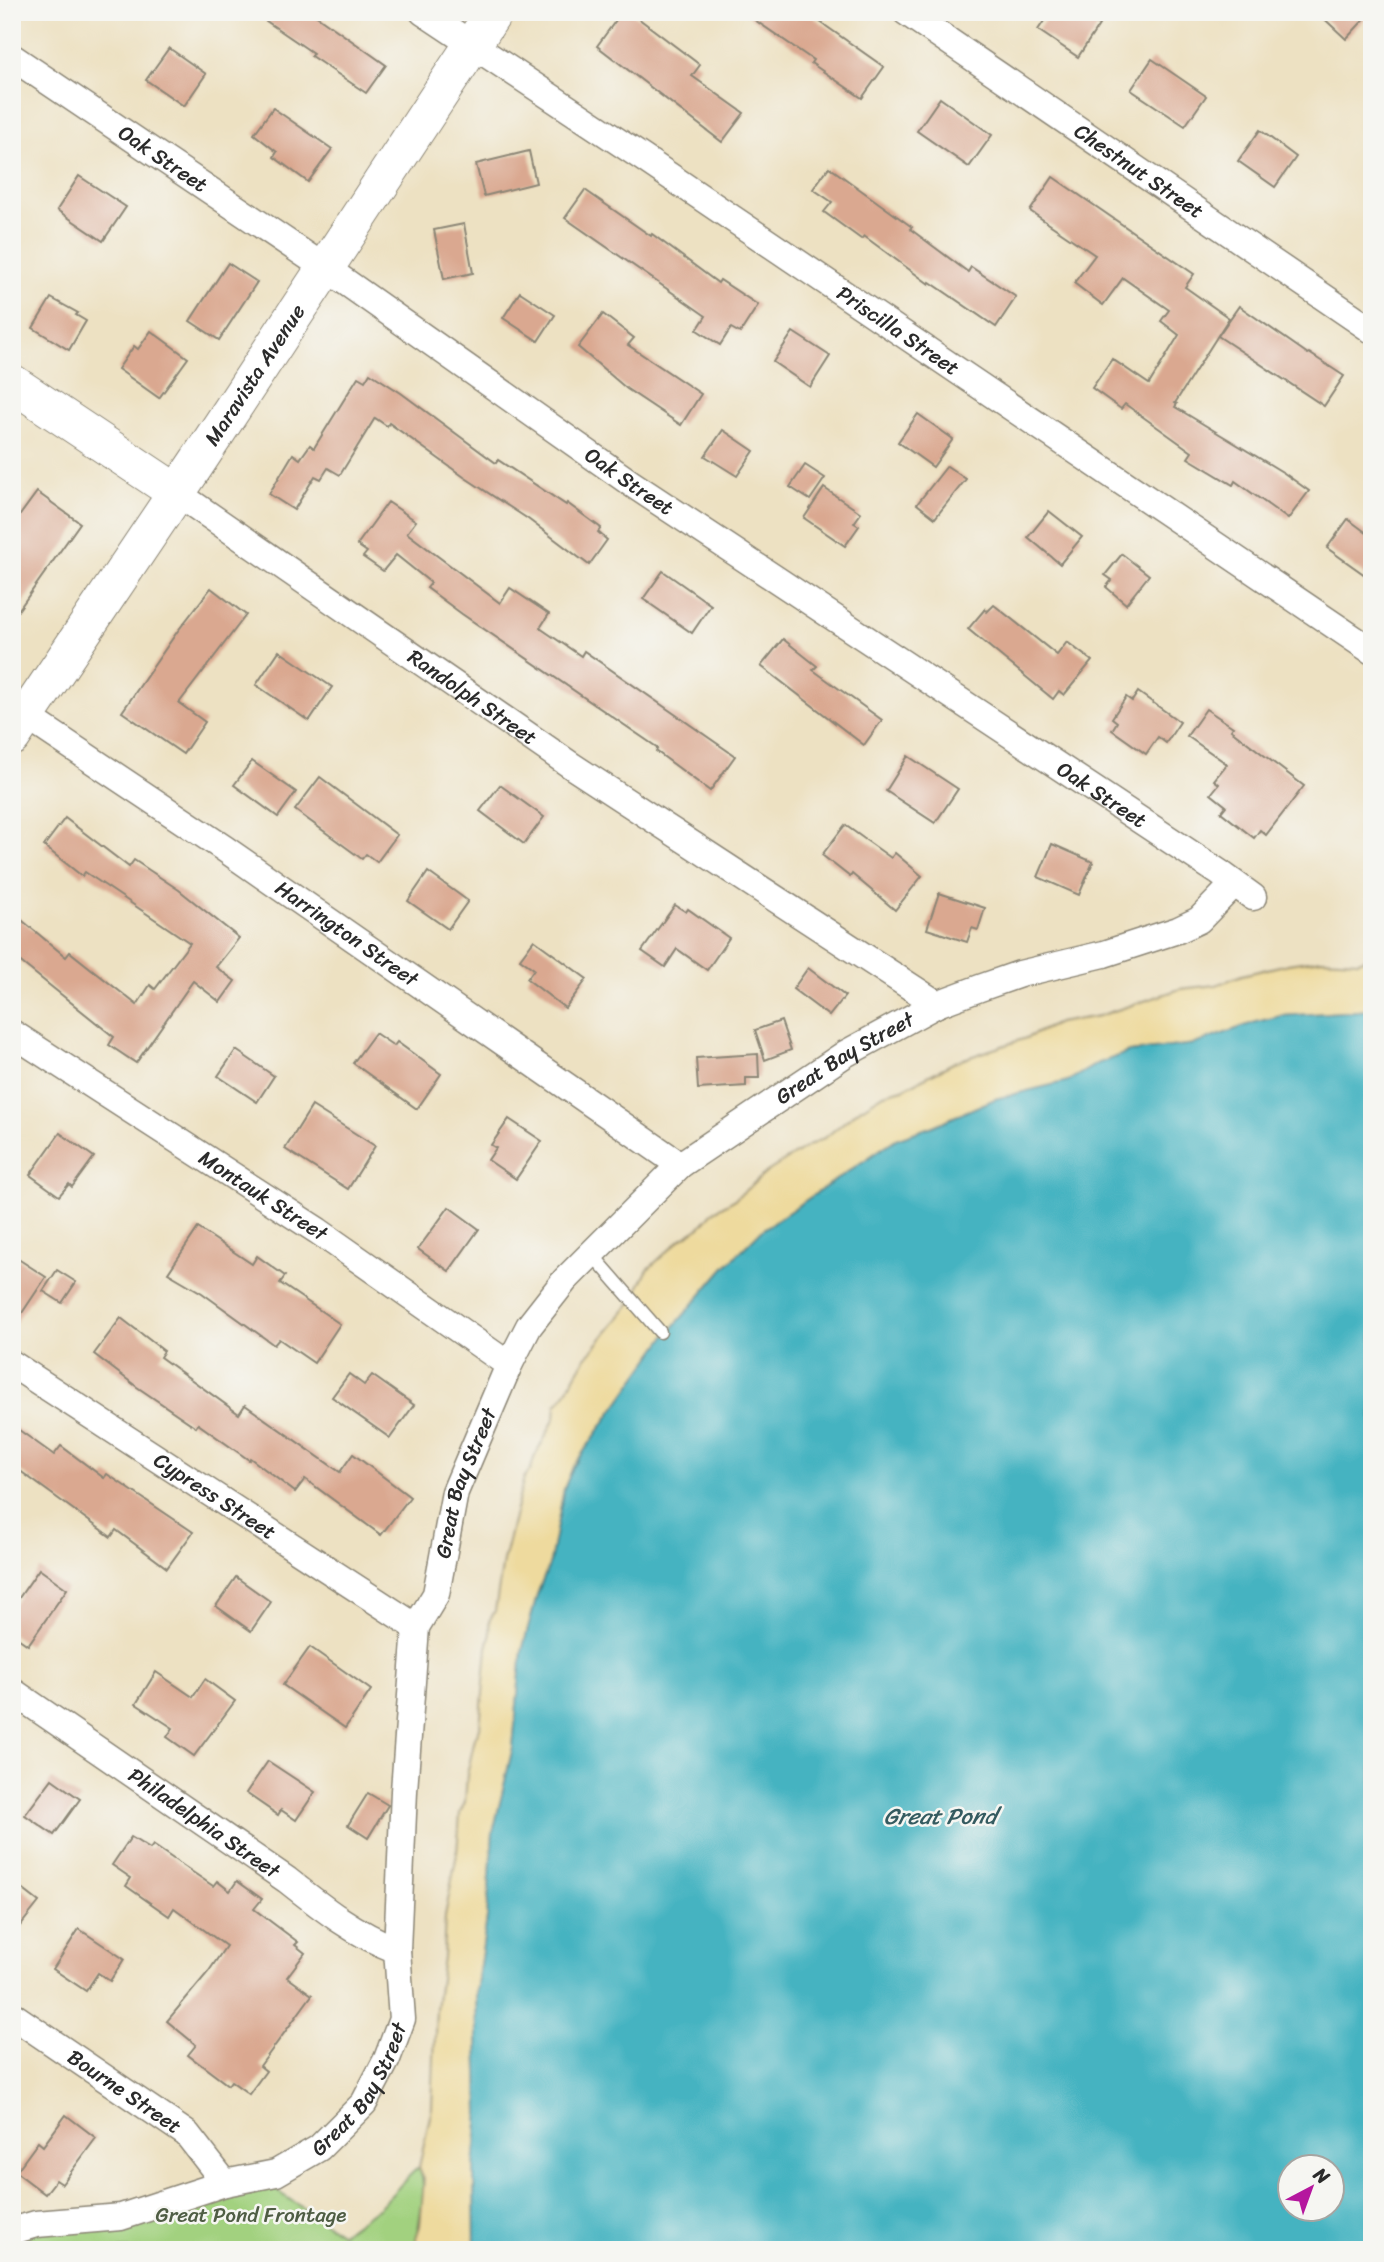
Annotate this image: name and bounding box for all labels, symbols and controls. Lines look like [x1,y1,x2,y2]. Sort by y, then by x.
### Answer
street label: Chestnut Street [1066,113,1212,229]
street label: Oak Street [110,114,216,203]
street label: Priscilla Street [829,275,968,386]
street label: Maravista Avenue [194,296,316,454]
street label: Oak Street [576,437,682,526]
street label: Randolph Street [399,639,545,756]
street label: Oak Street [1049,751,1155,839]
street label: Harrington Street [267,870,428,998]
street label: Great Bay Street [767,1000,922,1115]
street label: Montauk Street [191,1139,337,1252]
street label: Great Bay Street [424,1400,508,1561]
street label: Cypress Street [146,1442,284,1550]
street label: Philadelphia Street [120,1757,289,1890]
water label: Great Pond [884,1796,1002,1837]
street label: Great Bay Street [301,2015,419,2166]
street label: Bourne Street [59,2039,190,2144]
north arrow [1276,2154,1346,2224]
text: N [1305,2158,1338,2193]
park label: Great Pond Frontage [156,2196,346,2234]

